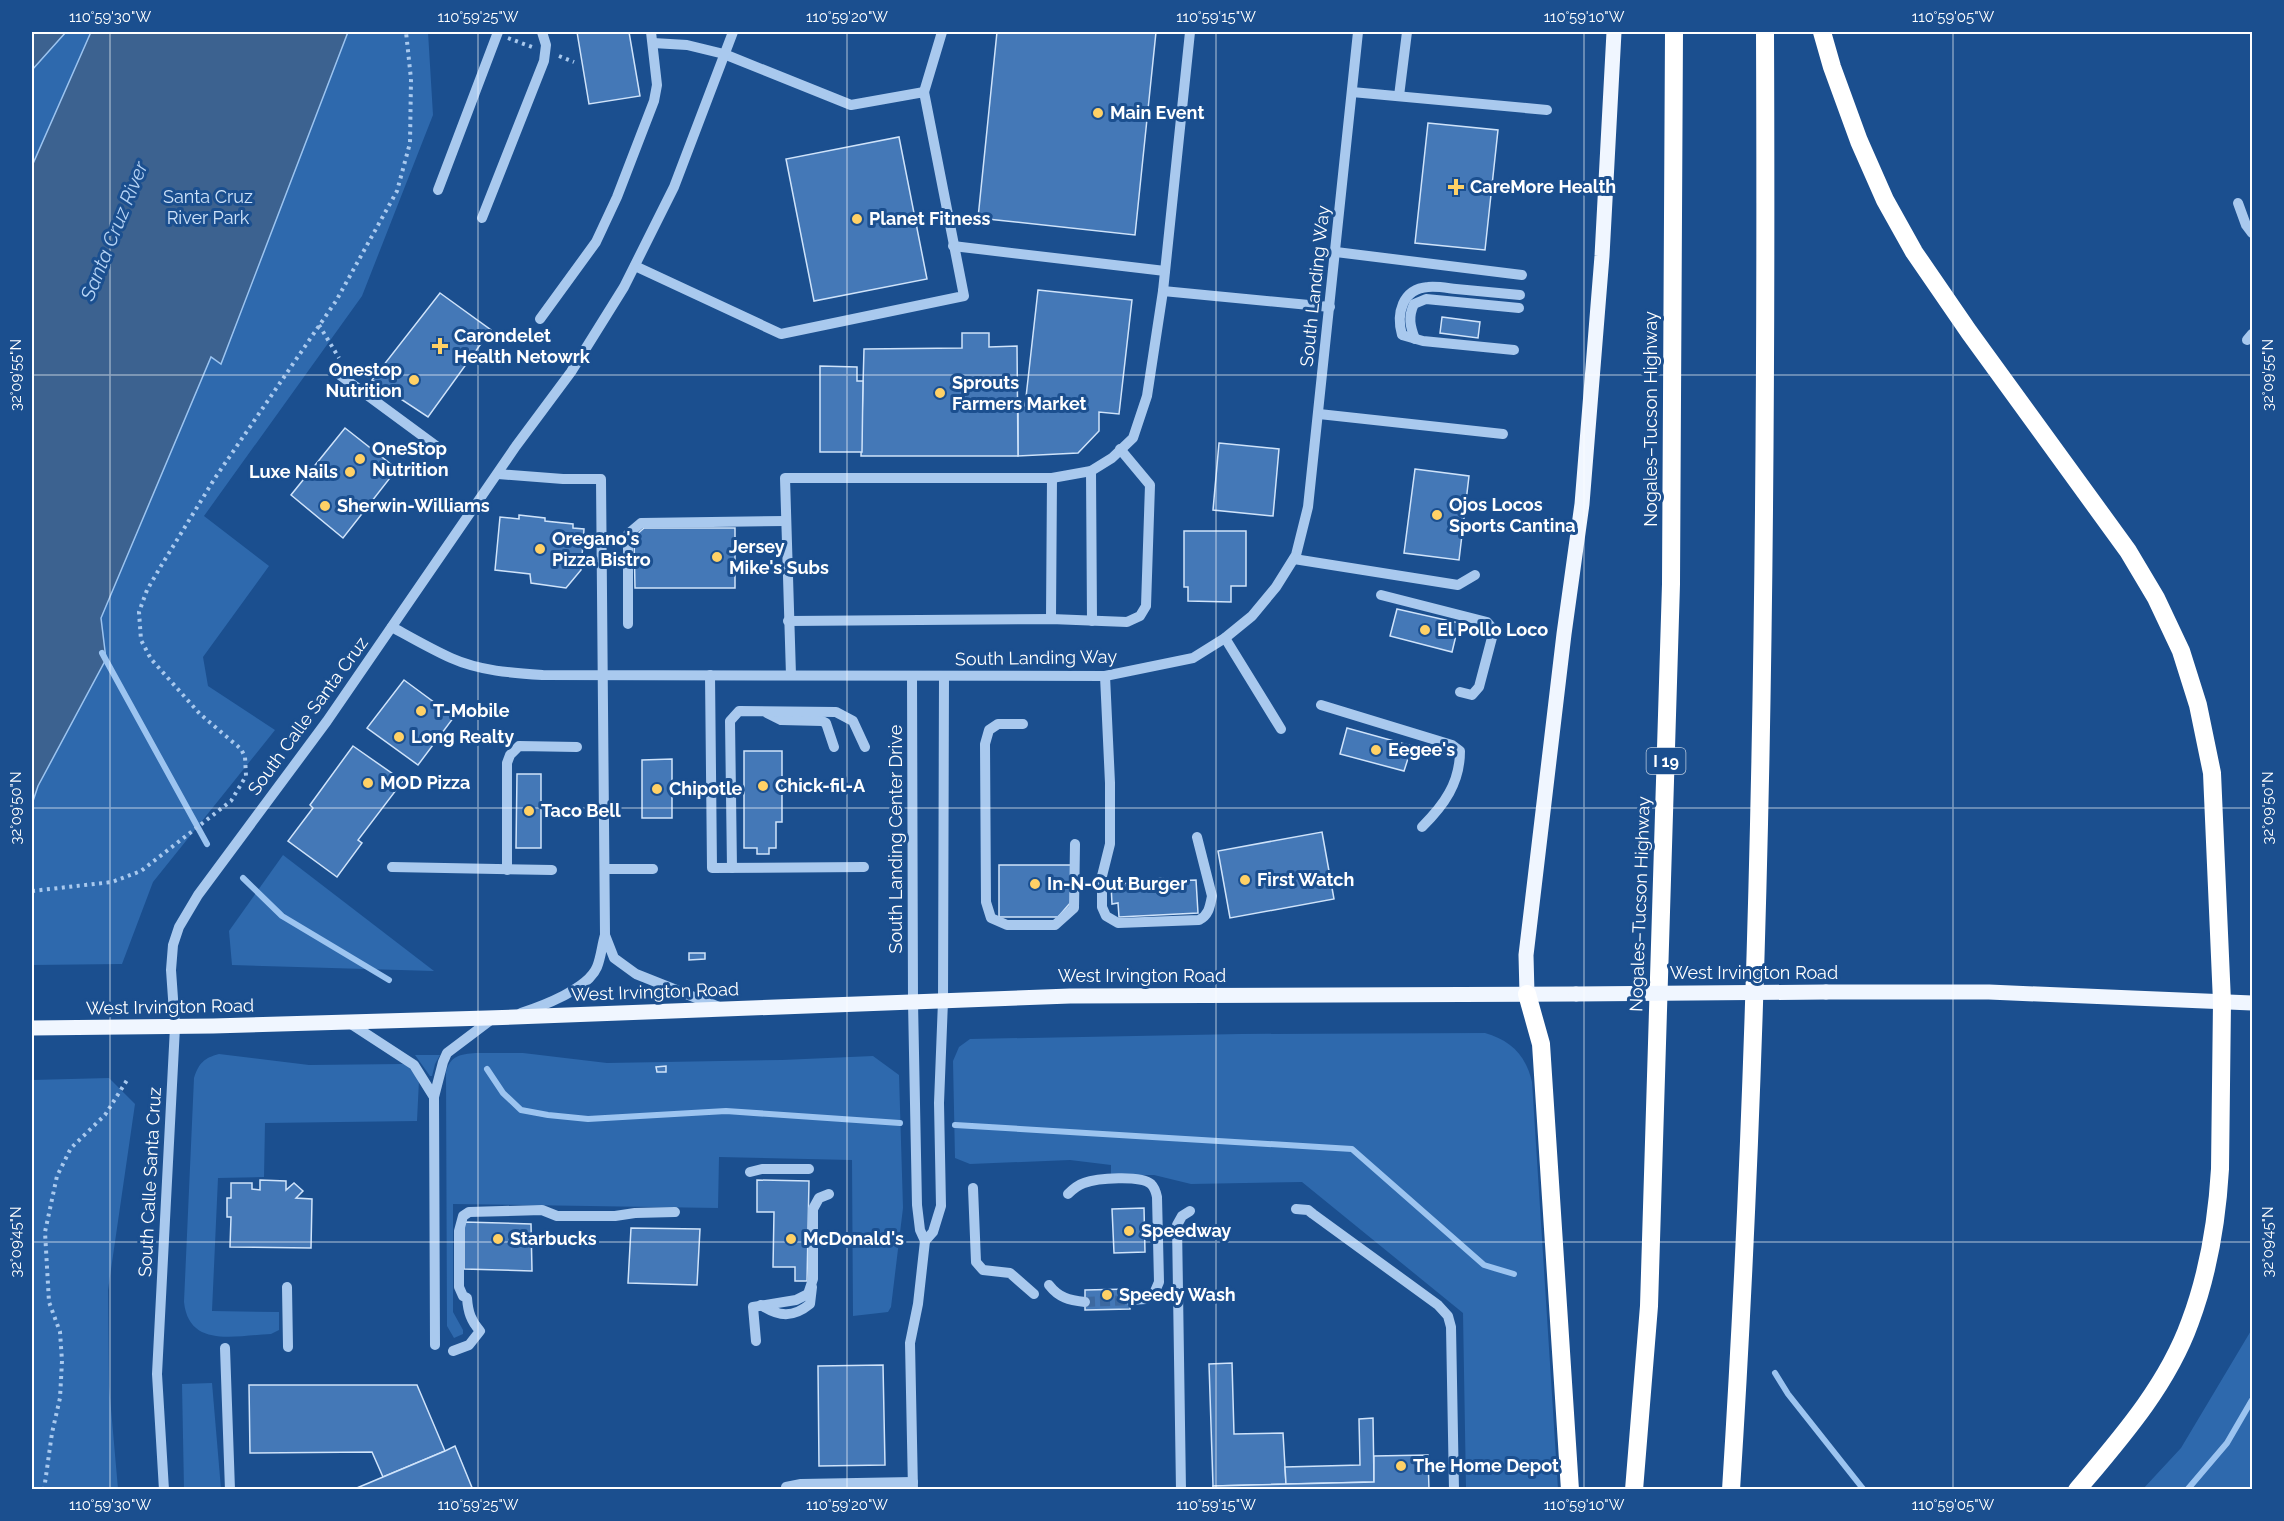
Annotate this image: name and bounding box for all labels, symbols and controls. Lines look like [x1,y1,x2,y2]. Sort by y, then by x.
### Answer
text: 110°59'30"W [69,8,151,26]
text: 110°59'25"W [437,8,519,26]
text: 110°59'20"W [806,8,888,26]
text: 110°59'15"W [1176,8,1256,26]
text: 110°59'10"W [1544,8,1625,26]
text: 110°59'05"W [1912,8,1995,26]
place label: Main Event [1110,102,1204,123]
marker: Main Event [1091,106,1105,120]
water label: Santa Cruz River [75,157,153,305]
place label: CareMore Health [1470,176,1616,197]
marker: CareMore Health [1447,178,1465,196]
park label: Santa Cruz River Park [163,186,253,228]
street label: South Landing Way [1296,204,1333,368]
place label: Planet Fitness [869,208,990,229]
marker: Planet Fitness [850,212,864,226]
street label: Nogales–Tucson Highway [1640,311,1661,527]
place label: Carondelet Health Netowrk [454,325,591,367]
marker: Carondelet Health Netowrk [431,337,449,355]
text: 32°09'55"N [7,339,25,411]
text: 32°09'55"N [2259,339,2277,411]
place label: Onestop Nutrition [325,359,402,401]
place label: Sprouts Farmers Market [952,372,1087,414]
marker: Onestop Nutrition [407,373,421,387]
marker: Sprouts Farmers Market [933,386,947,400]
place label: OneStop Nutrition [372,438,449,480]
marker: OneStop Nutrition [353,452,367,466]
place label: Luxe Nails [249,461,338,482]
marker: Luxe Nails [343,465,357,479]
place label: Ojos Locos Sports Cantina [1449,494,1576,536]
place label: Sherwin-Williams [337,495,490,516]
marker: Sherwin-Williams [318,499,332,513]
marker: Ojos Locos Sports Cantina [1430,508,1444,522]
place label: Oregano's Pizza Bistro [552,528,651,570]
place label: Jersey Mike's Subs [729,536,829,578]
marker: Oregano's Pizza Bistro [533,542,547,556]
marker: Jersey Mike's Subs [710,550,724,564]
place label: El Pollo Loco [1437,619,1548,640]
marker: El Pollo Loco [1418,623,1432,637]
street label: South Calle Santa Cruz [243,632,372,799]
street label: South Landing Way [955,646,1117,669]
place label: T-Mobile [433,700,510,721]
marker: T-Mobile [414,704,428,718]
street label: South Landing Center Drive [885,724,906,953]
place label: Long Realty [411,726,514,747]
marker: Long Realty [392,730,406,744]
place label: Eegee's [1388,739,1455,760]
marker: Eegee's [1369,743,1383,757]
road number: I 19 [1646,748,1686,774]
text: 32°09'50"N [7,772,25,844]
place label: MOD Pizza [380,772,470,793]
text: 32°09'50"N [2259,772,2277,844]
place label: Chick-fil-A [775,775,866,796]
marker: MOD Pizza [361,776,375,790]
place label: Chipotle [669,778,743,799]
marker: Chick-fil-A [756,779,770,793]
marker: Chipotle [650,782,664,796]
street label: Nogales–Tucson Highway [1625,796,1654,1012]
place label: Taco Bell [541,800,621,821]
marker: Taco Bell [522,804,536,818]
place label: First Watch [1257,869,1354,890]
place label: In-N-Out Burger [1047,873,1187,894]
marker: First Watch [1238,873,1252,887]
marker: In-N-Out Burger [1028,877,1042,891]
street label: West Irvington Road [1670,962,1838,983]
street label: West Irvington Road [1058,965,1226,986]
street label: West Irvington Road [571,978,739,1005]
street label: West Irvington Road [86,995,254,1018]
street label: South Calle Santa Cruz [134,1086,165,1278]
text: 32°09'45"N [7,1206,25,1278]
text: 32°09'45"N [2259,1206,2277,1278]
place label: Speedway [1141,1220,1231,1241]
marker: Speedway [1122,1224,1136,1238]
place label: Starbucks [510,1228,597,1249]
place label: McDonald's [803,1228,904,1249]
marker: Starbucks [491,1232,505,1246]
marker: McDonald's [784,1232,798,1246]
place label: Speedy Wash [1119,1284,1236,1305]
marker: Speedy Wash [1100,1288,1114,1302]
place label: The Home Depot [1413,1455,1559,1476]
marker: The Home Depot [1394,1459,1408,1473]
text: 110°59'30"W [69,1496,151,1514]
text: 110°59'25"W [437,1496,519,1514]
text: 110°59'20"W [806,1496,888,1514]
text: 110°59'15"W [1176,1496,1256,1514]
text: 110°59'10"W [1544,1496,1625,1514]
text: 110°59'05"W [1912,1496,1995,1514]

